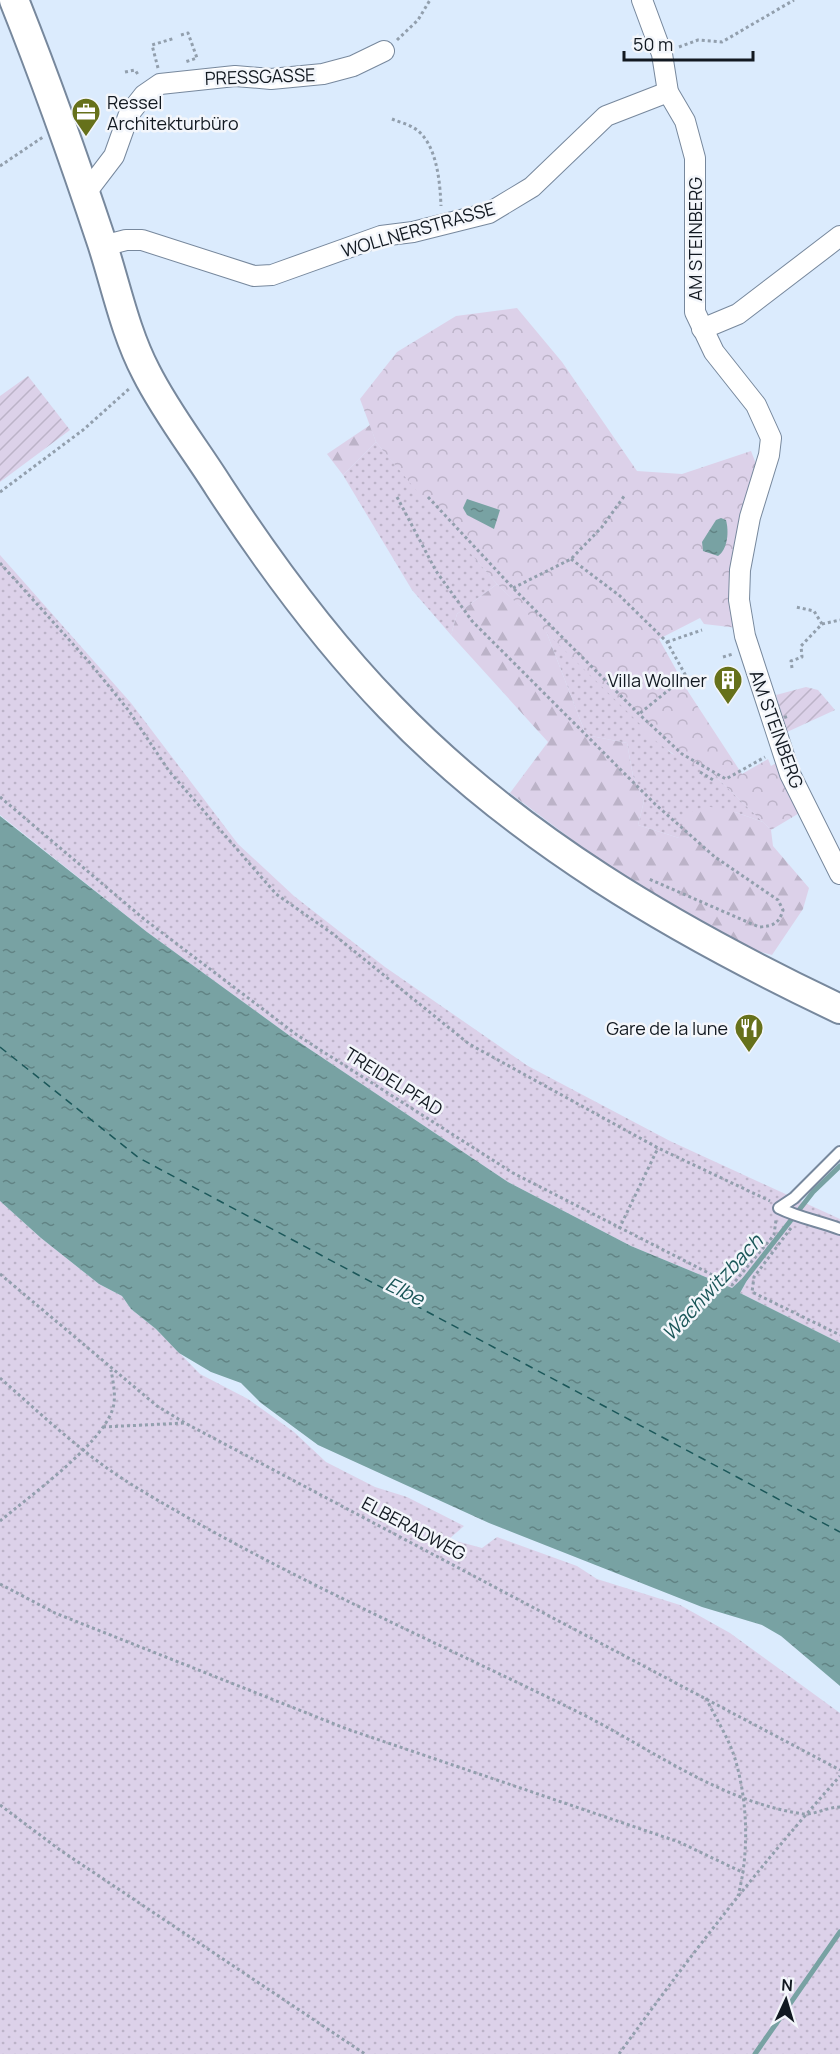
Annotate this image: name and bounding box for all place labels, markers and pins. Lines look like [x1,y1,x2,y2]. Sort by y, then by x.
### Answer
place label: Ressel Architekturbüro [107,90,239,135]
office icon: Ressel Architekturbüro [70,96,102,138]
building icon: Villa Wollner [712,664,744,706]
place label: Villa Wollner [608,668,708,692]
restaurant icon: Gare de la lune [733,1012,765,1054]
place label: Gare de la lune [606,1016,728,1040]

